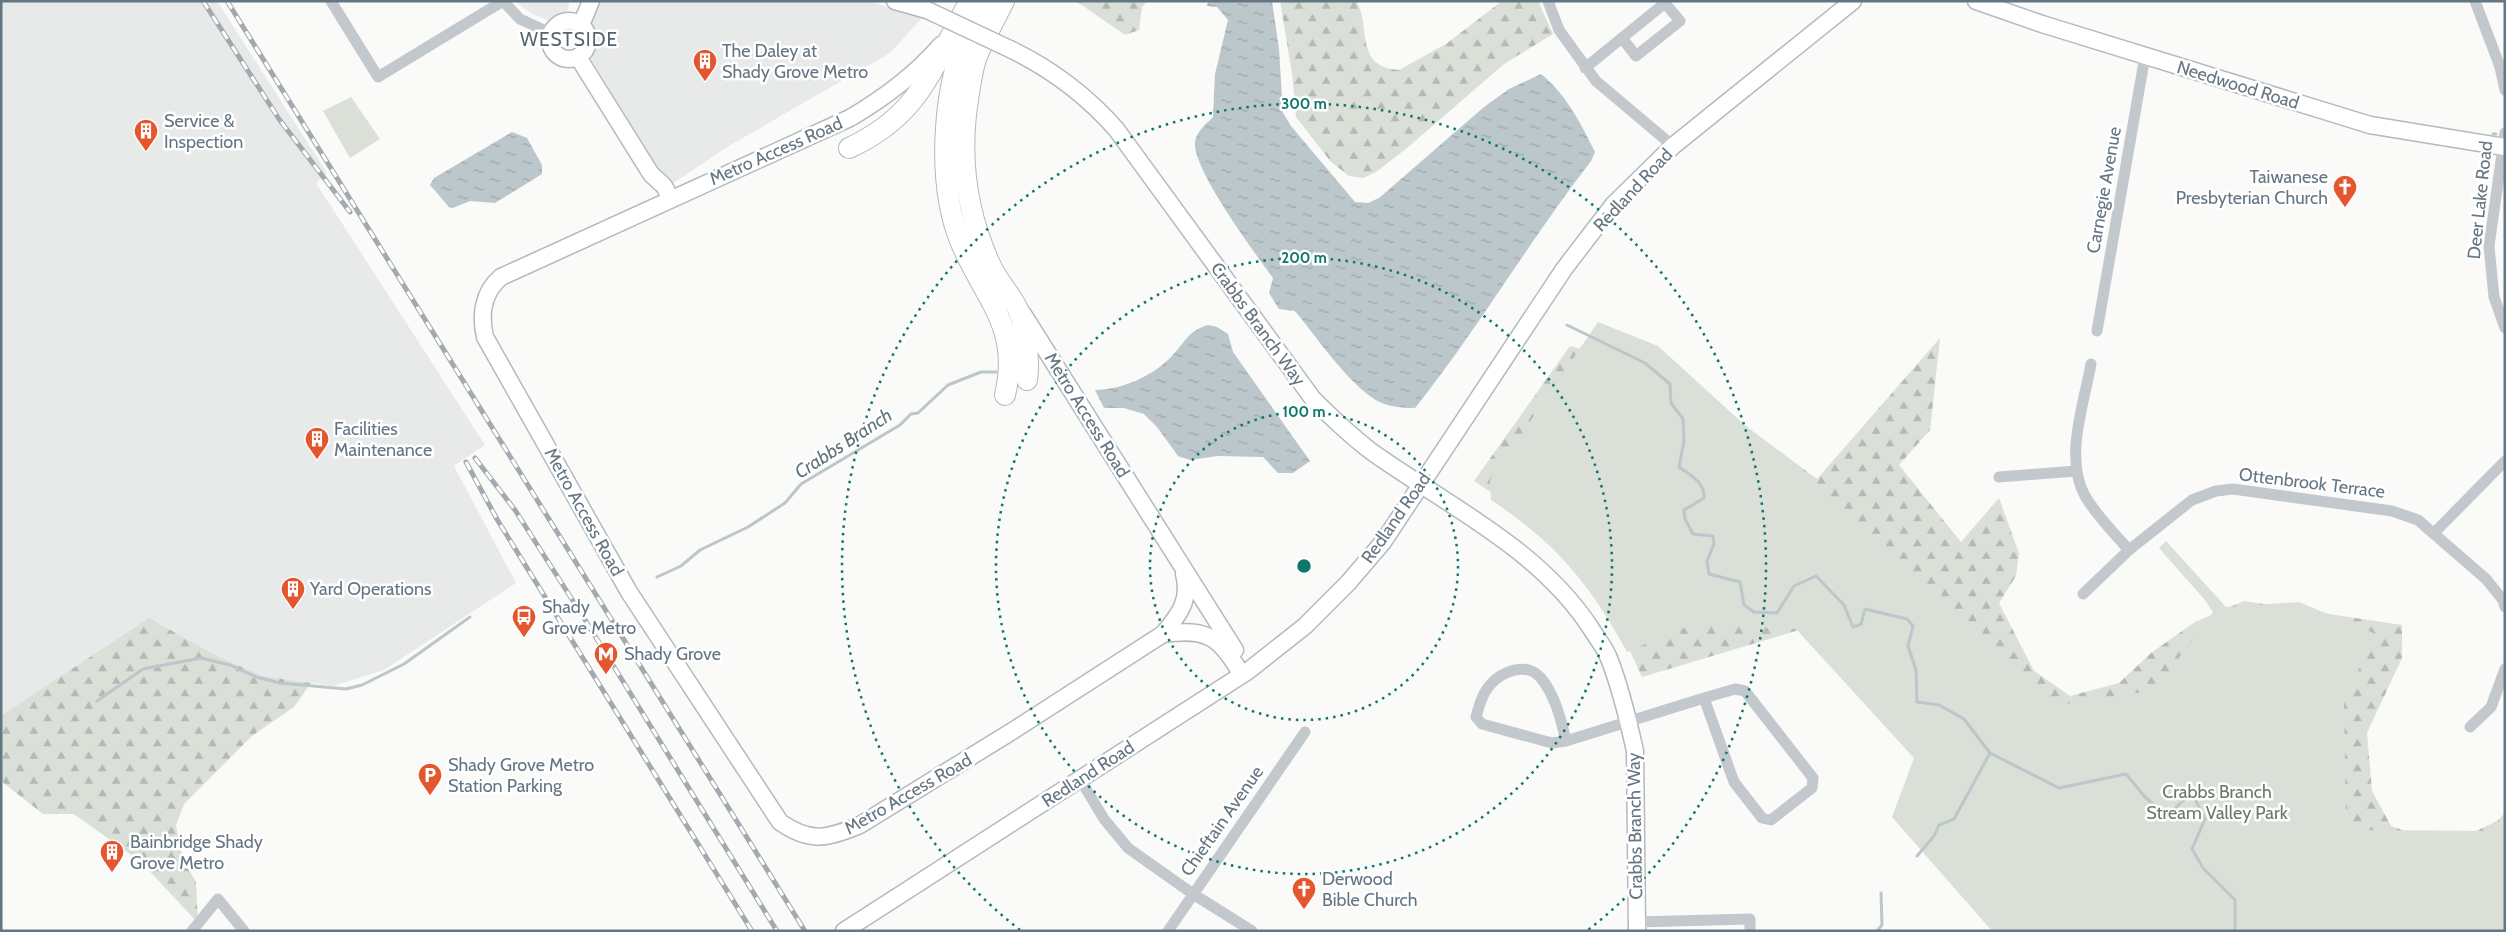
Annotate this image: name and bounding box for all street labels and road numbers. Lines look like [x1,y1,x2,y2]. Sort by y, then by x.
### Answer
street label: Needwood Road [2174,56,2302,114]
street label: Metro Access Road [706,112,846,190]
street label: Carnegie Avenue [2082,125,2126,255]
street label: Deer Lake Road [2463,140,2497,260]
street label: Redland Road [1589,144,1677,236]
street label: Crabbs Branch Way [1206,258,1310,390]
street label: Metro Access Road [1040,348,1134,482]
street label: Metro Access Road [540,444,628,580]
street label: Ottenbrook Terrace [2238,463,2386,503]
street label: Redland Road [1357,468,1435,568]
street label: Redland Road [1038,736,1138,812]
street label: Metro Access Road [840,749,976,839]
street label: Crabbs Branch Way [1623,752,1647,900]
street label: Chieftain Avenue [1176,762,1268,880]

